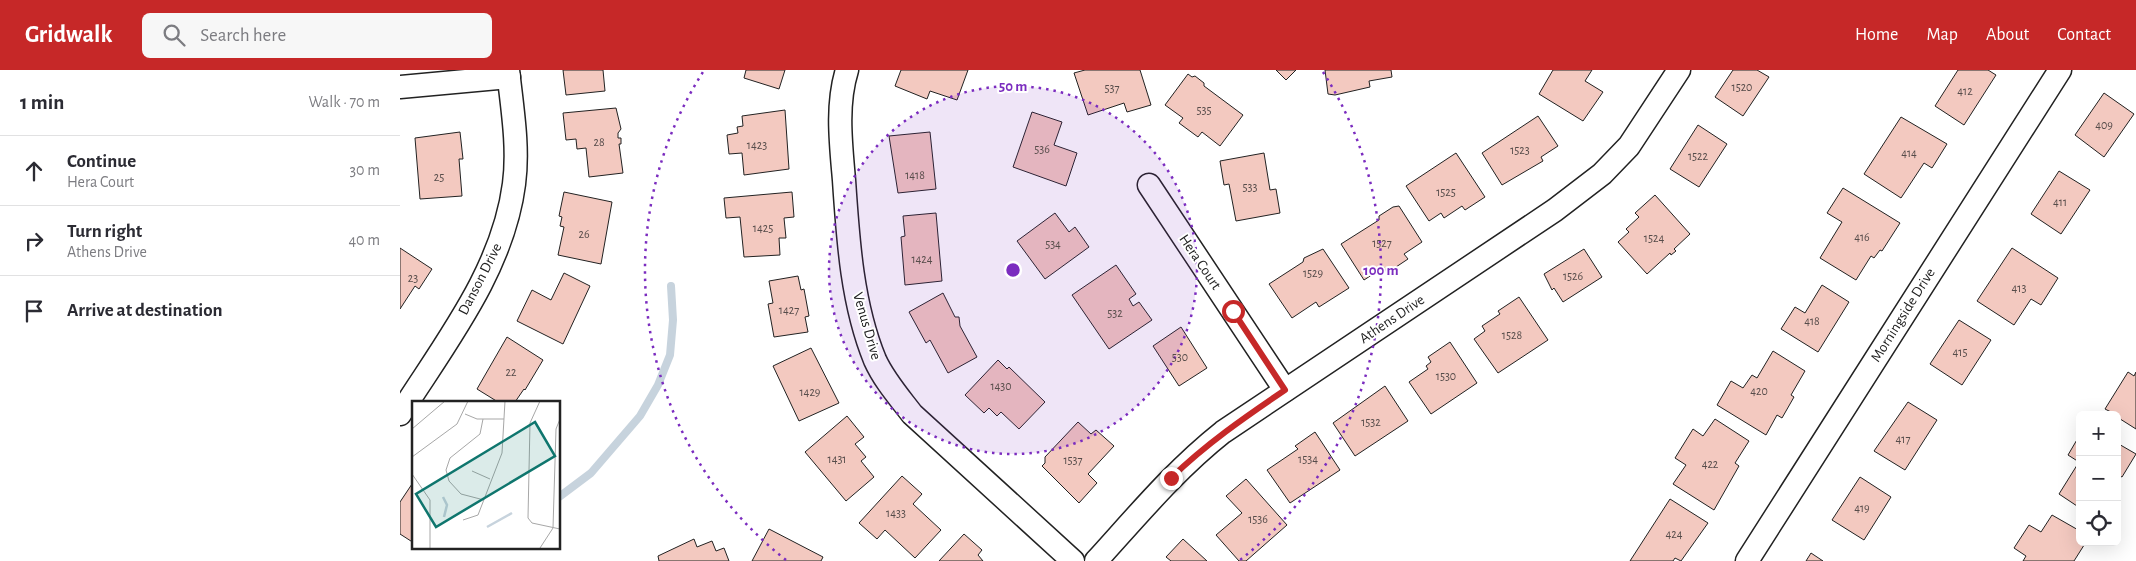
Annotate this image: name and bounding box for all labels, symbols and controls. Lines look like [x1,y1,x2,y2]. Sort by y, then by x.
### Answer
search box [142,13,492,58]
icon: search [160,21,188,49]
text: Gridwalk [25,23,112,47]
text: Search here [200,26,286,45]
text: Home [1855,26,1898,44]
text: Map [1926,26,1958,44]
text: About [1986,26,2029,44]
text: Contact [2057,26,2111,44]
text: 50 m [999,79,1027,94]
house number: 1520 [1732,81,1752,93]
house number: 537 [1105,82,1119,94]
house number: 412 [1957,85,1973,97]
text: 1 min [20,92,64,113]
text: Walk · 70 m [308,94,380,110]
house number: 535 [1197,104,1211,116]
house number: 409 [2095,119,2113,131]
house number: 28 [593,136,605,148]
house number: 1423 [747,139,767,151]
house number: 536 [1034,143,1050,155]
house number: 1523 [1510,144,1530,156]
house number: 414 [1901,147,1917,159]
house number: 1522 [1688,150,1709,162]
text: Continue [67,152,136,171]
icon: ahead [20,157,48,185]
text: 30 m [350,162,380,178]
house number: 1418 [905,169,925,181]
house number: 25 [434,171,444,183]
text: Hera Court [67,174,134,190]
house number: 533 [1243,181,1258,193]
house number: 1525 [1436,186,1456,198]
house number: 411 [2053,196,2067,208]
text: Turn right [67,222,142,241]
house number: 1425 [753,222,773,234]
icon: right [20,227,48,255]
house number: 26 [578,228,590,240]
house number: 416 [1854,231,1870,243]
text: 40 m [348,232,380,248]
street label: Hera Court [1176,232,1224,292]
house number: 1524 [1644,232,1664,244]
house number: 1527 [1372,237,1392,249]
house number: 534 [1045,238,1061,250]
street label: Danson Drive [456,241,505,317]
text: Athens Drive [67,244,147,260]
house number: 1424 [911,253,933,265]
centre of rings [1004,261,1022,279]
text: 100 m [1363,263,1399,278]
street label: Morningside Drive [1868,265,1938,365]
house number: 1529 [1303,267,1323,279]
house number: 1526 [1563,270,1583,282]
house number: 23 [408,272,418,284]
house number: 413 [2012,282,2026,294]
street label: Venus Drive [850,291,884,361]
street label: Athens Drive [1357,292,1427,346]
icon: arrive [20,297,48,325]
route start [1222,300,1245,323]
text: Arrive at destination [67,301,223,320]
house number: 1427 [779,304,799,316]
house number: 532 [1107,307,1123,319]
house number: 418 [1804,315,1820,327]
house number: 1528 [1502,329,1522,341]
house number: 415 [1953,346,1967,358]
house number: 530 [1172,351,1188,363]
house number: 22 [506,366,517,378]
house number: 1530 [1436,370,1456,382]
house number: 1430 [990,380,1012,392]
house number: 420 [1750,385,1768,397]
house number: 1429 [799,386,821,398]
inset map [412,401,560,548]
map controls [2076,411,2121,546]
button: + [2076,411,2121,456]
house number: 1532 [1361,416,1381,428]
house number: 417 [1896,433,1910,445]
house number: 1431 [828,453,846,465]
house number: 1534 [1298,453,1318,465]
house number: 1537 [1063,454,1083,466]
button: − [2076,456,2121,501]
house number: 422 [1702,458,1719,470]
route end [1160,467,1183,490]
button: locate [2076,501,2121,546]
house number: 419 [1854,502,1870,514]
house number: 1433 [886,507,906,519]
house number: 1536 [1248,513,1268,525]
house number: 424 [1665,528,1683,540]

